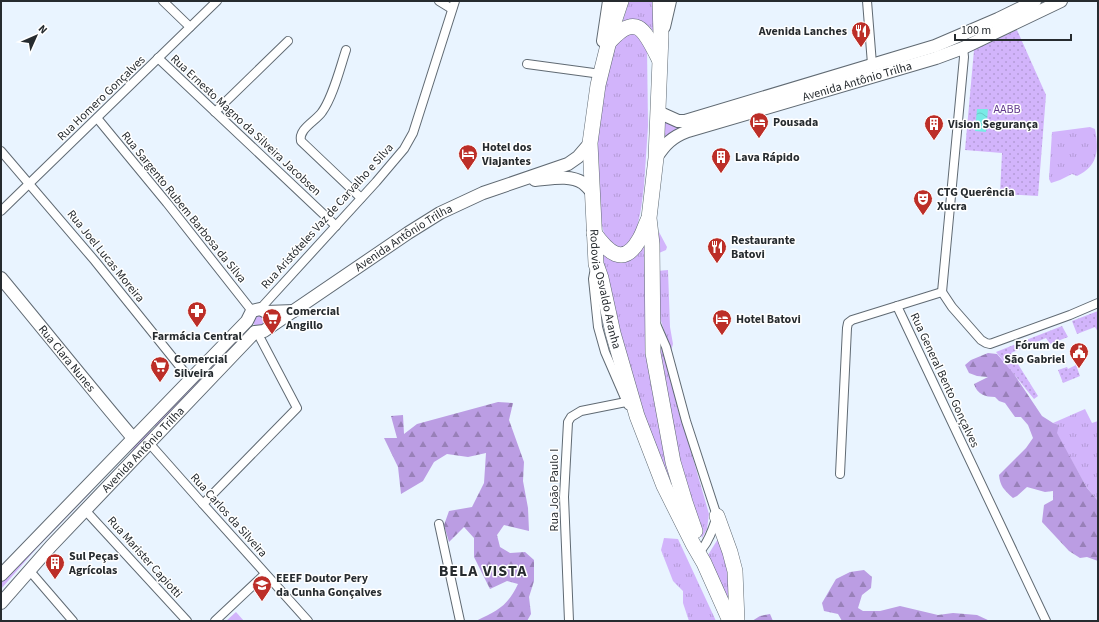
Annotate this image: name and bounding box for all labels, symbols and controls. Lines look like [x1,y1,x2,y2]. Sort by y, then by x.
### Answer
north arrow [16,16,56,56]
scale bar [955,16,1071,42]
restaurant icon: Avenida Lanches [850,20,872,48]
text: N [35,21,51,37]
text: 100 m [961,22,991,39]
place label: Avenida Lanches [758,23,847,40]
street label: Rua Ernesto Magno da Silveira Jacobsen [166,51,325,200]
street label: Rua Homero Gonçalves [54,52,149,145]
street label: Avenida Antônio Trilha [800,58,914,106]
park label: AABB [993,101,1021,118]
hotel icon: Pousada [748,111,770,139]
building icon: Vision Segurança [923,113,945,141]
place label: Pousada [773,114,818,131]
place label: Vision Segurança [947,116,1038,133]
street label: Rua Sargento Rubem Barbosa da Silva [117,128,250,287]
place label: Hotel dos Viajantes [481,139,532,170]
street label: Rua Aristóteles Vaz de Carvalho e Silva [257,140,397,293]
hotel icon: Hotel dos Viajantes [457,143,479,171]
building icon: Lava Rápido [710,146,732,174]
place label: Lava Rápido [735,149,800,166]
place label: CTG Querência Xucra [937,184,1014,215]
theatre icon: CTG Querência Xucra [912,188,934,216]
street label: Avenida Antônio Trilha [352,200,455,276]
street label: Rua Joel Lucas Moreira [63,206,148,306]
street label: Rodovia Osvaldo Aranha [585,229,625,351]
place label: Restaurante Batovi [731,232,795,263]
restaurant icon: Restaurante Batovi [706,236,728,264]
pharmacy icon: Farmácia Central [186,300,208,328]
place label: Comercial Angillo [285,303,340,334]
supermarket icon: Comercial Angillo [261,307,283,335]
hotel icon: Hotel Batovi [711,308,733,336]
street label: Rua General Bento Gonçalves [906,310,983,450]
place label: Hotel Batovi [736,311,801,328]
street label: Rua Clara Nunes [34,322,99,396]
place label: Farmácia Central [152,328,243,345]
place label: Fórum de São Gabriel [1004,337,1066,368]
public building icon: Fórum de São Gabriel [1068,341,1090,369]
place label: Comercial Silveira [174,351,228,382]
supermarket icon: Comercial Silveira [149,355,171,383]
street label: Avenida Antônio Trilha [98,403,188,497]
street label: Rua João Paulo I [546,449,563,531]
street label: Rua Carlos da Silveira [186,470,271,561]
street label: Rua Marister Capiotti [103,513,186,602]
place label: Sul Peças Agrícolas [68,548,119,579]
building icon: Sul Peças Agrícolas [44,552,66,580]
district label: BELA VISTA [439,560,527,582]
place label: EEEF Doutor Pery da Cunha Gonçalves [276,570,382,601]
school or university icon: EEEF Doutor Pery da Cunha Gonçalves [251,574,273,602]

